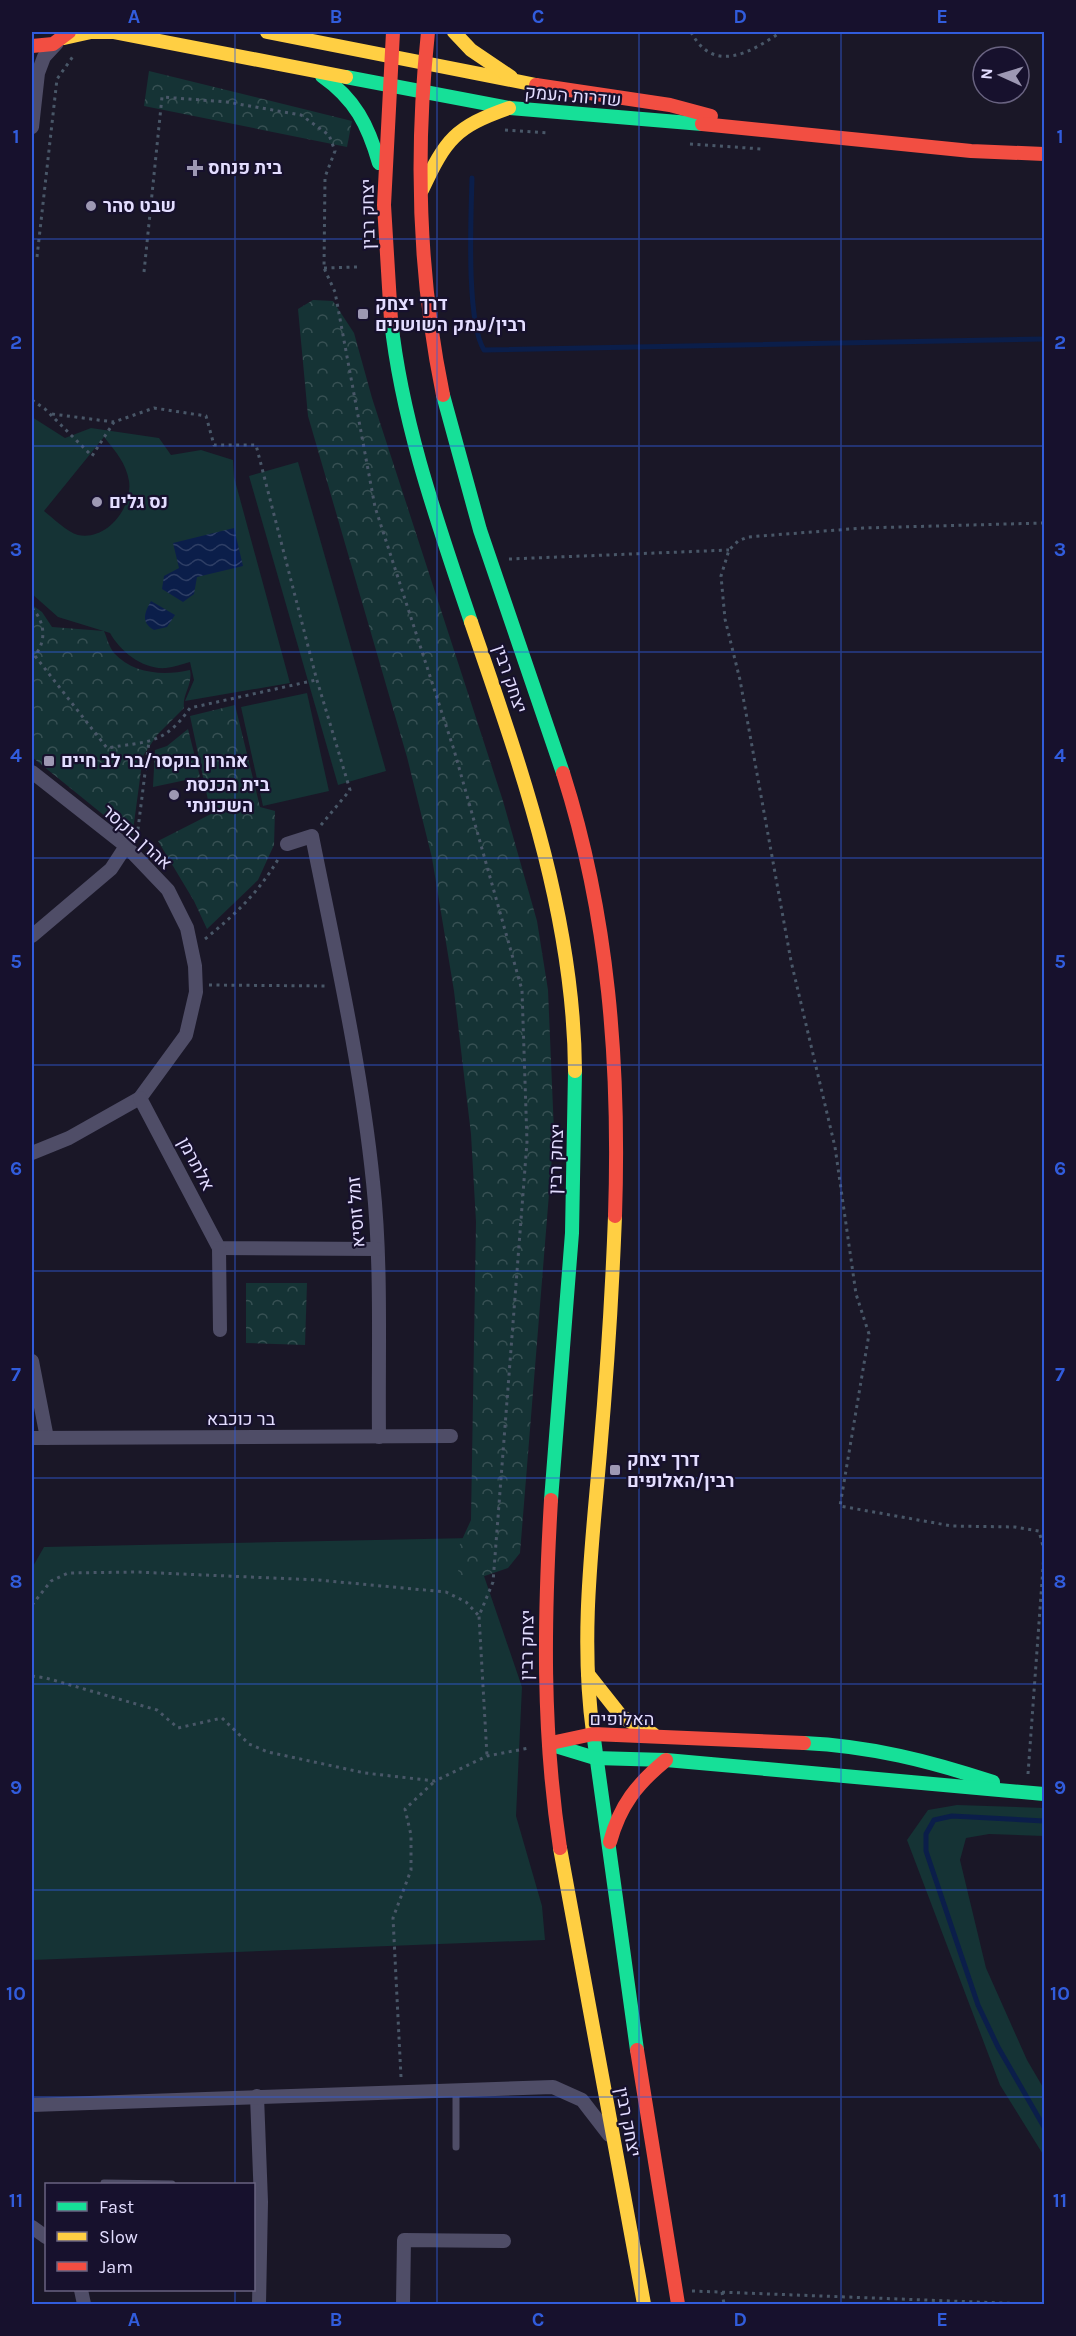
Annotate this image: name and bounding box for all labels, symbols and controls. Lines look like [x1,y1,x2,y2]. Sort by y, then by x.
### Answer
text: A [128,5,141,28]
text: B [330,5,342,28]
text: C [532,5,544,28]
text: D [733,5,747,28]
text: E [936,5,948,28]
north arrow [971,45,1031,105]
text: N [977,68,996,80]
street label: שדרות העמק [524,81,622,111]
text: 1 [12,125,20,148]
text: 1 [1056,125,1064,148]
place label: בית פנחס [208,157,282,179]
marker: בית פנחס [186,159,204,177]
street label: יצחק רבין [356,179,380,249]
place label: שבט סהר [103,195,176,217]
marker: שבט סהר [84,199,98,213]
place label: דרך יצחק רבין/עמק השושנים [375,293,526,336]
marker: דרך יצחק רבין/עמק השושנים [356,307,370,321]
text: 2 [10,331,22,354]
text: 2 [1054,331,1066,354]
place label: נס גלים [109,491,168,513]
marker: נס גלים [90,495,104,509]
text: 3 [10,538,22,561]
text: 3 [1054,538,1066,561]
street label: יצחק רבין [488,642,532,716]
text: 4 [10,744,22,767]
text: 4 [1054,744,1066,767]
place label: אהרון בוקסר/בר לב חיים [61,750,248,772]
marker: אהרון בוקסר/בר לב חיים [42,754,56,768]
place label: בית הכנסת השכונתי [186,774,270,817]
marker: בית הכנסת השכונתי [167,788,181,802]
street label: אהרן בוקסר [97,800,177,874]
text: 5 [10,950,22,973]
text: 5 [1054,950,1066,973]
street label: יצחק רבין [544,1123,568,1195]
street label: אלתרמן [173,1133,219,1195]
text: 6 [10,1157,22,1180]
text: 6 [1054,1157,1066,1180]
street label: זמל זוסיא [343,1176,369,1248]
text: 7 [11,1363,21,1386]
text: 7 [1055,1363,1065,1386]
street label: בר כוכבא [207,1408,276,1430]
place label: דרך יצחק רבין/האלופים [627,1449,735,1492]
marker: דרך יצחק רבין/האלופים [608,1463,622,1477]
text: 8 [10,1570,22,1593]
text: 8 [1054,1570,1066,1593]
street label: יצחק רבין [515,1610,539,1680]
street label: האלופים [590,1708,654,1730]
text: 9 [10,1776,22,1799]
text: 9 [1054,1776,1066,1799]
text: 10 [6,1982,26,2005]
text: 10 [1050,1982,1070,2005]
street label: יצחק רבין [610,2085,646,2159]
legend [45,2183,255,2291]
text: 11 [9,2189,23,2212]
text: 11 [1053,2189,1067,2212]
text: Fast [99,2196,134,2218]
text: Slow [99,2226,138,2248]
text: Jam [99,2256,133,2278]
text: A [128,2308,141,2331]
text: B [330,2308,342,2331]
text: C [532,2308,544,2331]
text: D [733,2308,747,2331]
text: E [936,2308,948,2331]

